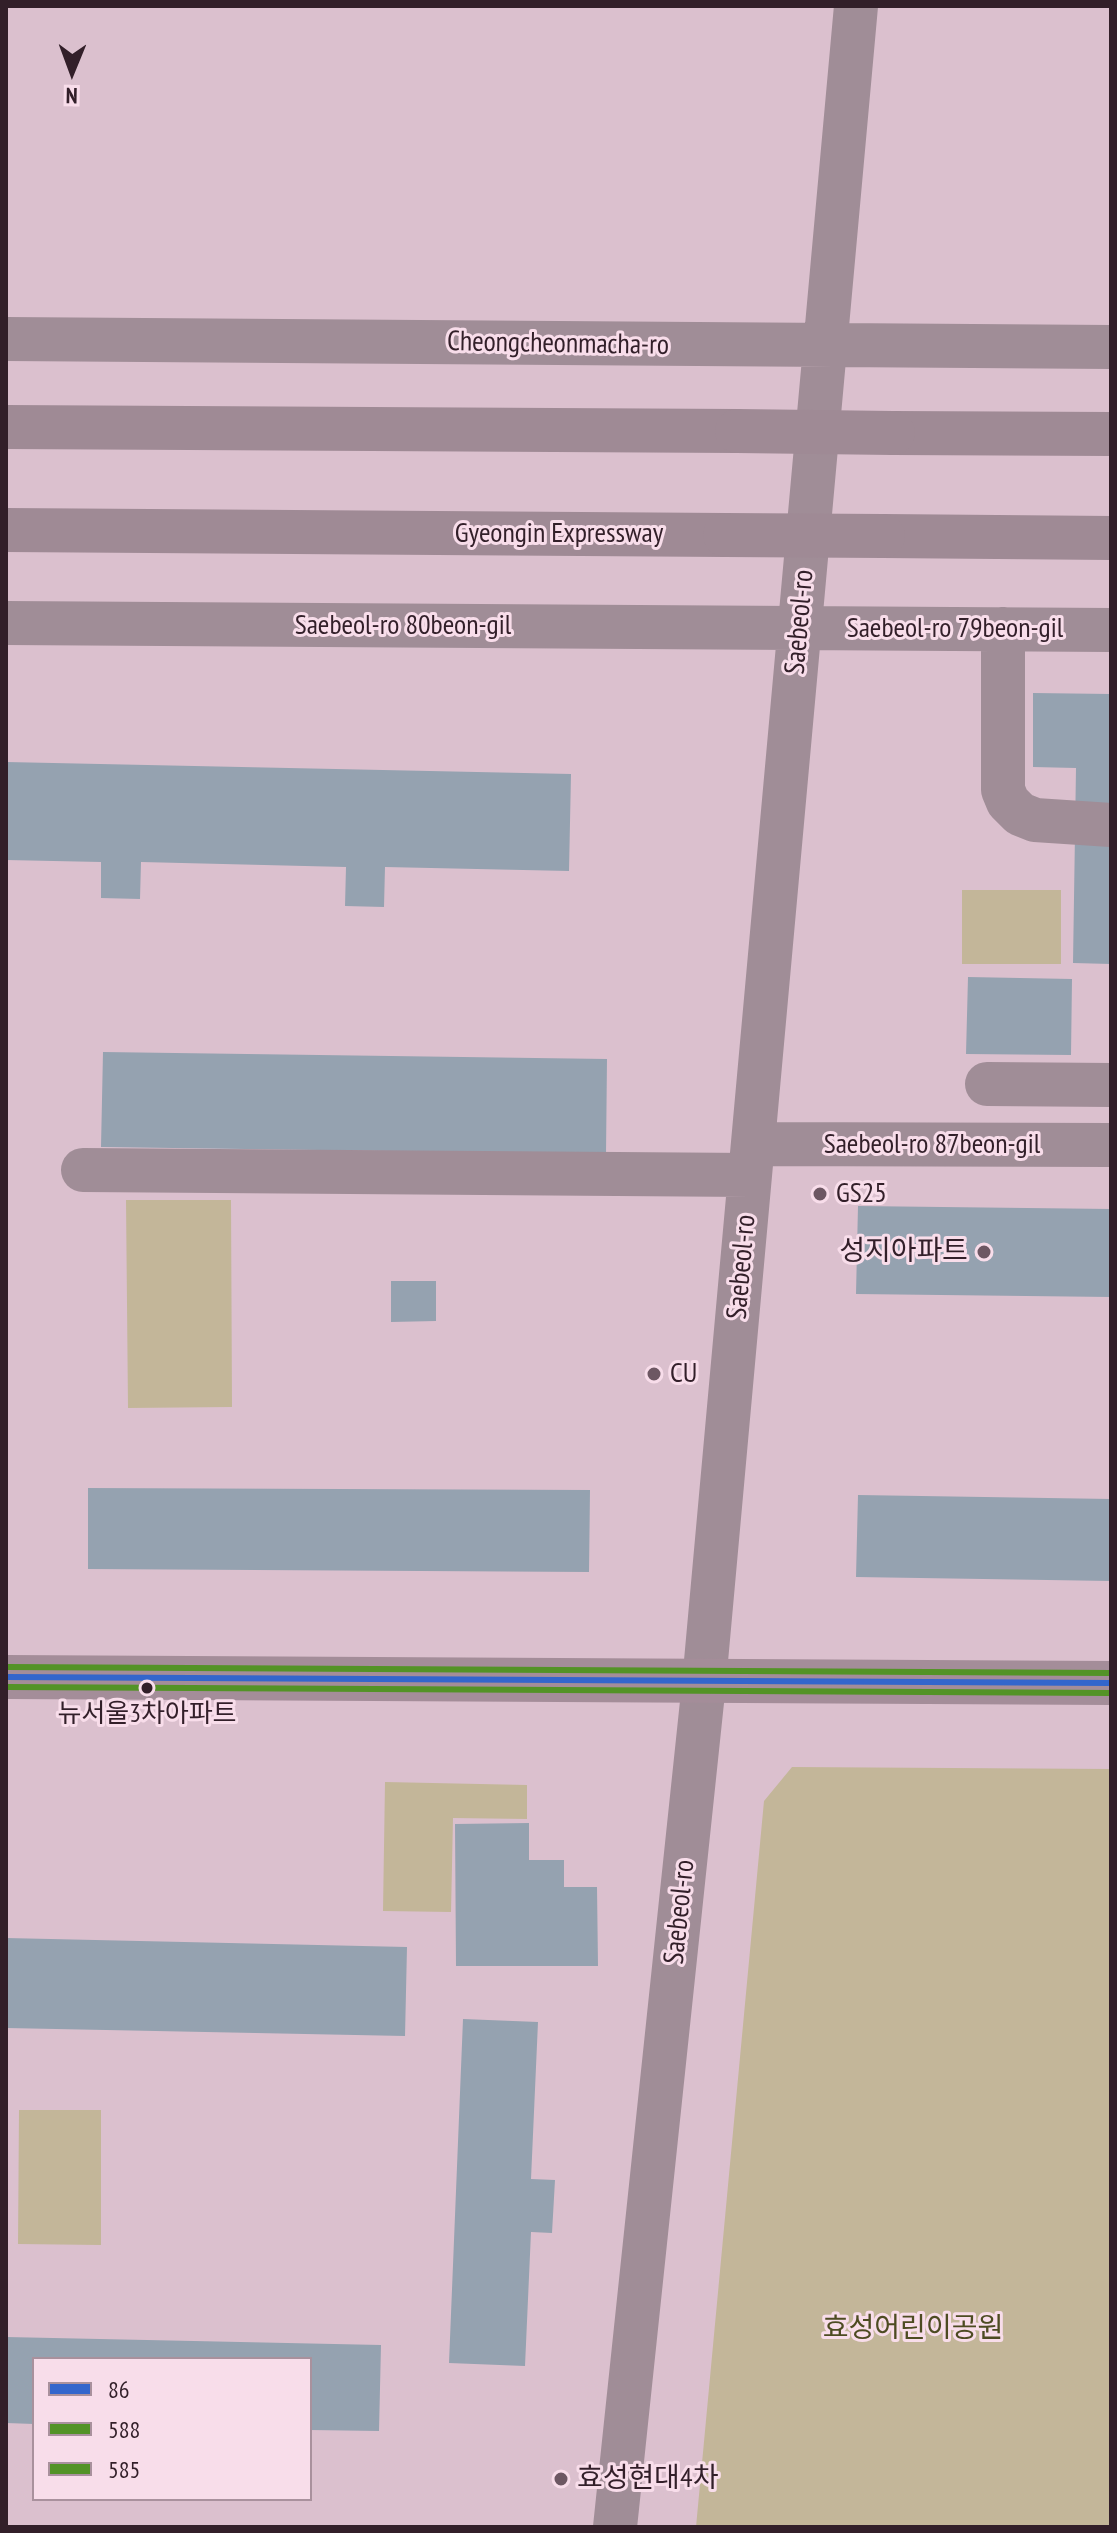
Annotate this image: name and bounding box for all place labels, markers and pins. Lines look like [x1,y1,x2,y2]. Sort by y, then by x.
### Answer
place label: GS25 [836,1177,887,1211]
marker: GS25 [811,1185,829,1203]
place label: 성지아파트 [839,1235,968,1269]
marker: 성지아파트 [975,1243,993,1261]
place label: CU [670,1357,697,1391]
marker: CU [645,1365,663,1383]
marker: 뉴서울3차아파트 [139,1680,155,1696]
place label: 뉴서울3차아파트 [57,1699,237,1731]
place label: 효성현대4차 [577,2462,718,2496]
marker: 효성현대4차 [552,2470,570,2488]

